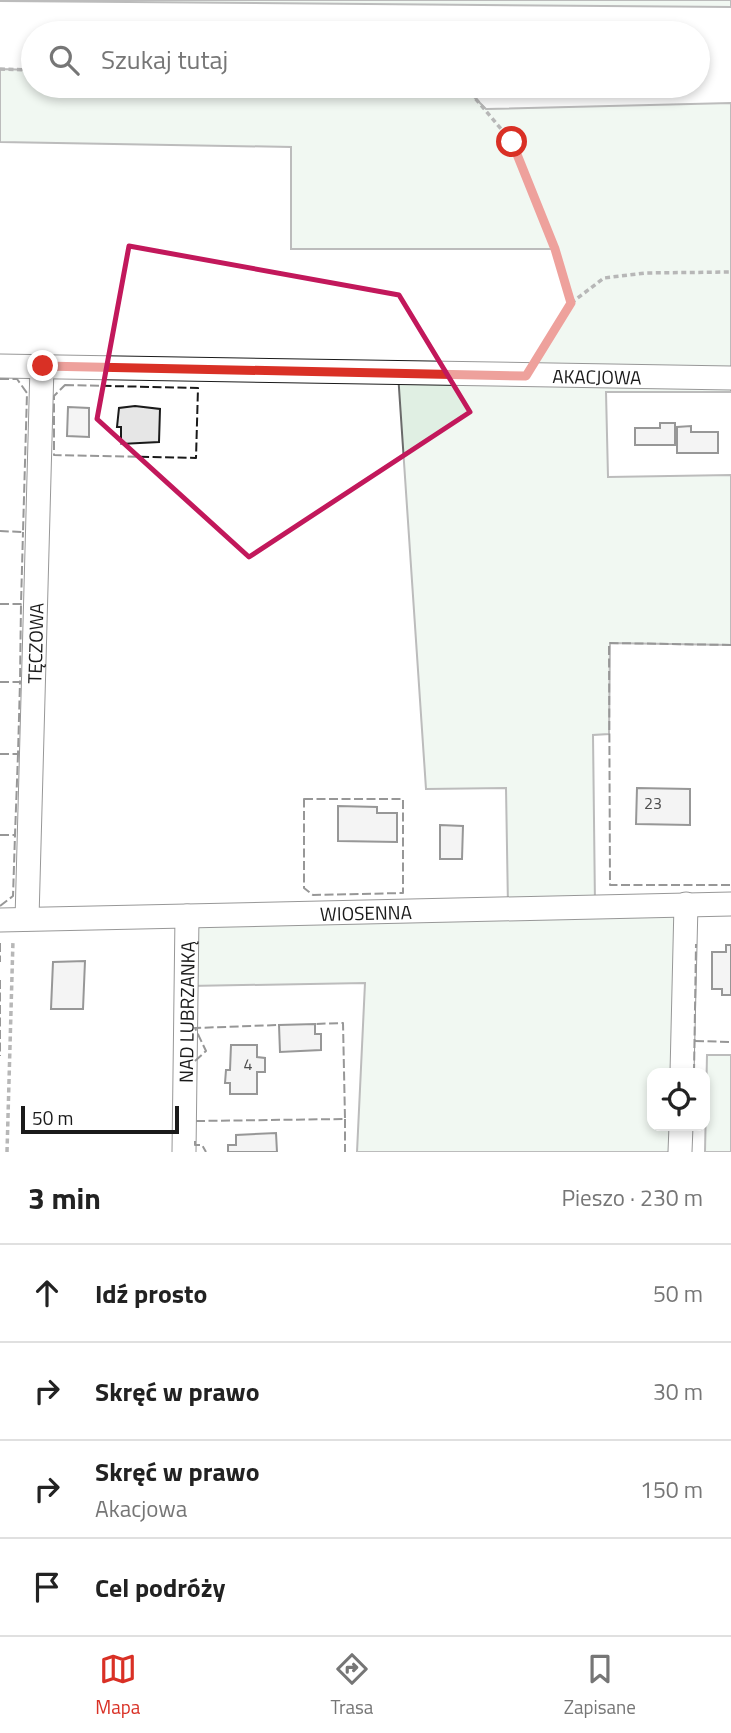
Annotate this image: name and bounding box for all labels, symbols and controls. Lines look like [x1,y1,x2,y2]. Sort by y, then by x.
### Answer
search box [21,21,710,98]
text: Szukaj tutaj [101,40,228,79]
icon: search [45,41,83,79]
route start [496,126,527,157]
route end [27,350,58,381]
street label: AKACJOWA [552,361,642,391]
street label: TĘCZOWA [19,602,50,684]
house number: 23 [644,791,662,815]
street label: WIOSENNA [320,896,412,927]
street label: NAD LUBRZANKĄ [170,940,201,1083]
house number: 4 [244,1052,253,1076]
map controls [647,1068,710,1131]
button: locate [647,1068,710,1131]
scale bar [21,1103,178,1135]
text: 50 m [32,1103,73,1132]
text: 3 min [28,1175,101,1221]
text: Pieszo · 230 m [561,1180,703,1215]
icon: ahead [28,1274,66,1312]
text: Idź prosto [95,1274,207,1313]
text: 50 m [653,1276,703,1311]
icon: right [28,1372,66,1410]
text: Skręć w prawo [95,1372,260,1411]
text: 30 m [653,1374,703,1409]
text: Skręć w prawo [95,1452,260,1491]
icon: right [28,1470,66,1508]
text: 150 m [640,1472,703,1507]
text: Akacjowa [95,1491,187,1526]
icon: arrive [28,1568,66,1606]
text: Cel podróży [95,1568,225,1607]
tab: Mapa [95,1650,140,1721]
tab: Trasa [331,1650,373,1721]
tab: Zapisane [564,1650,636,1721]

